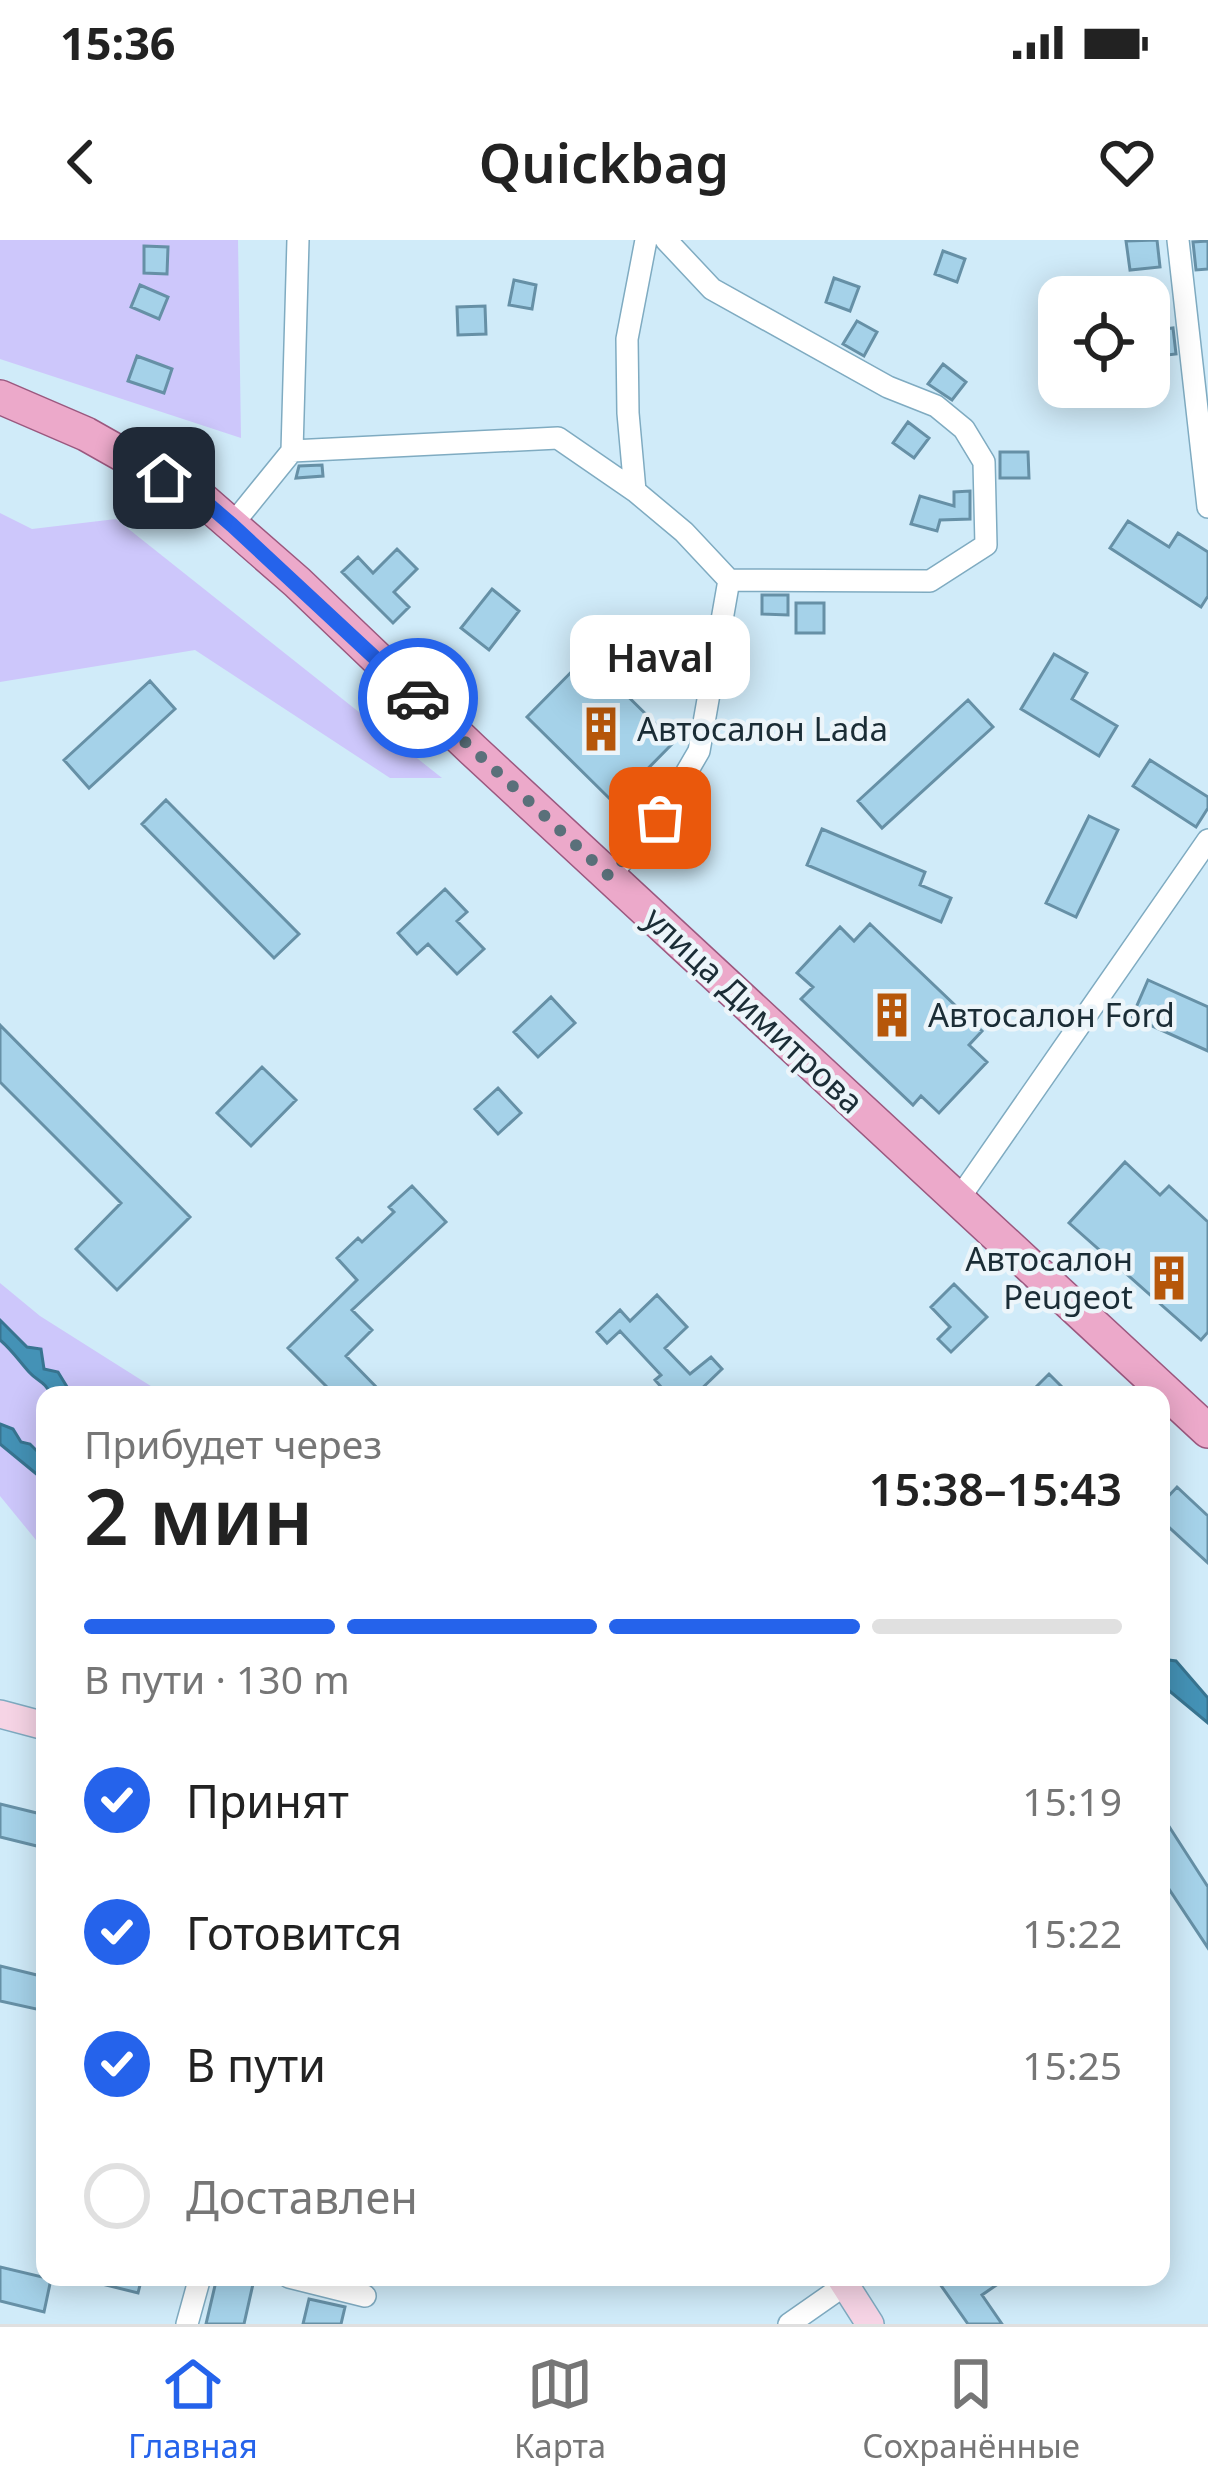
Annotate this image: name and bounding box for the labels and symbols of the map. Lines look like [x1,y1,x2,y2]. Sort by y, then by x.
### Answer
pin [113,427,215,529]
callout: Haval [570,614,750,698]
courier [358,638,478,758]
building icon: Автосалон Lada [576,704,626,754]
place label: Автосалон Lada [637,706,888,751]
pin [609,767,711,869]
street label: улица Димитрова [635,896,874,1123]
building icon: Автосалон Ford [867,990,917,1040]
place label: Автосалон Ford [928,992,1175,1037]
place label: Автосалон Peugeot [965,1236,1133,1319]
building icon: Автосалон Peugeot [1144,1253,1194,1303]

